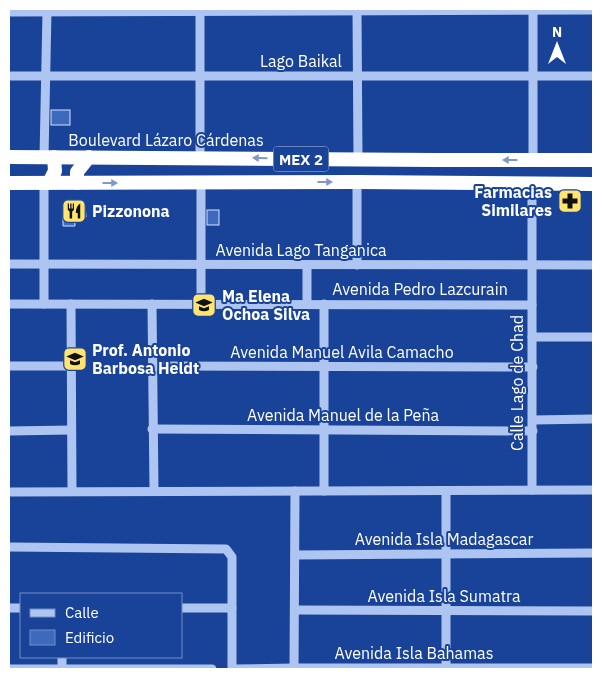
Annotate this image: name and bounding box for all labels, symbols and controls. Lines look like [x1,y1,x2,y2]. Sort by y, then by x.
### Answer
north arrow [532,20,582,70]
text: N [552,23,562,41]
street label: Lago Baikal [260,51,342,71]
street label: Boulevard Lázaro Cárdenas [68,130,264,150]
road number: MEX 2 [274,146,328,172]
one-way arrow [251,154,267,162]
one-way arrow [501,156,517,164]
one-way arrow [317,178,333,186]
one-way arrow [102,179,118,187]
place label: Farmacias Similares [474,182,552,220]
pharmacy icon: Farmacias Similares [557,188,583,214]
restaurant icon: Pizzonona [61,198,87,224]
place label: Pizzonona [92,201,170,221]
street label: Avenida Lago Tanganica [215,240,387,260]
street label: Avenida Pedro Lazcurain [332,279,508,299]
place label: Ma Elena Ochoa Silva [222,286,310,324]
school or university icon: Ma Elena Ochoa Silva [191,292,217,318]
street label: Calle Lago de Chad [507,315,527,451]
place label: Prof. Antonio Barbosa Heldt [92,340,199,378]
street label: Avenida Manuel Avila Camacho [230,342,454,362]
school or university icon: Prof. Antonio Barbosa Heldt [62,346,88,372]
street label: Avenida Manuel de la Peña [247,405,439,425]
street label: Avenida Isla Madagascar [355,529,533,549]
street label: Avenida Isla Sumatra [368,586,521,606]
legend [20,593,182,658]
text: Calle [65,603,99,622]
text: Edificio [65,628,114,647]
street label: Avenida Isla Bahamas [335,643,493,663]

